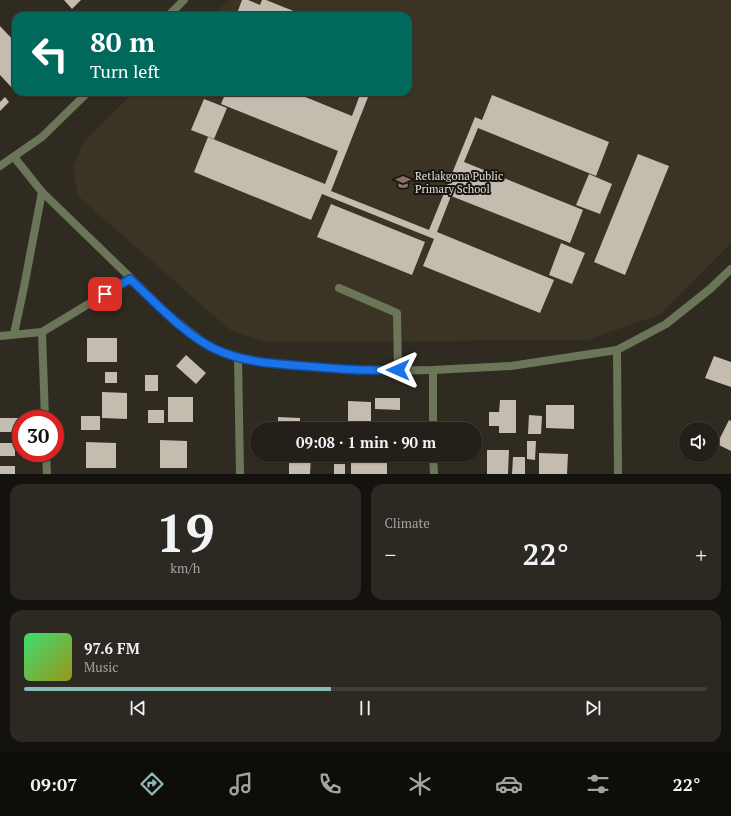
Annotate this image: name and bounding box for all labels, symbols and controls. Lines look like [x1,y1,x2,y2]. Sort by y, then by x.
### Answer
text: 80 m [90,23,155,60]
icon: left [24,28,76,80]
text: Turn left [90,59,160,83]
place label: Retlakgona Public Primary School [415,169,503,196]
school or university icon: Retlakgona Public Primary School [394,173,412,191]
pin [88,277,122,311]
icon: arrive [94,283,116,305]
position arrow [377,349,419,391]
speed limit sign: 30 [12,410,64,462]
map controls [679,422,719,462]
button: sound [679,422,719,462]
text: 09:08 · 1 min · 90 m [296,432,436,452]
text: 19 [156,498,215,567]
text: Climate [385,514,430,532]
text: 22° [523,534,569,574]
text: − [385,540,396,569]
text: + [695,540,707,569]
text: km/h [170,559,200,577]
text: 97.6 FM [84,638,140,658]
text: Music [84,658,118,676]
icon: previous [127,697,149,719]
icon: pause [354,697,376,719]
icon: next [582,697,604,719]
icon: directions [138,770,166,798]
icon: music [227,770,255,798]
icon: phone [316,770,344,798]
icon: climate [406,770,434,798]
icon: car [495,770,523,798]
icon: filters [584,770,612,798]
text: 09:07 [31,772,77,796]
text: 22° [673,772,700,796]

